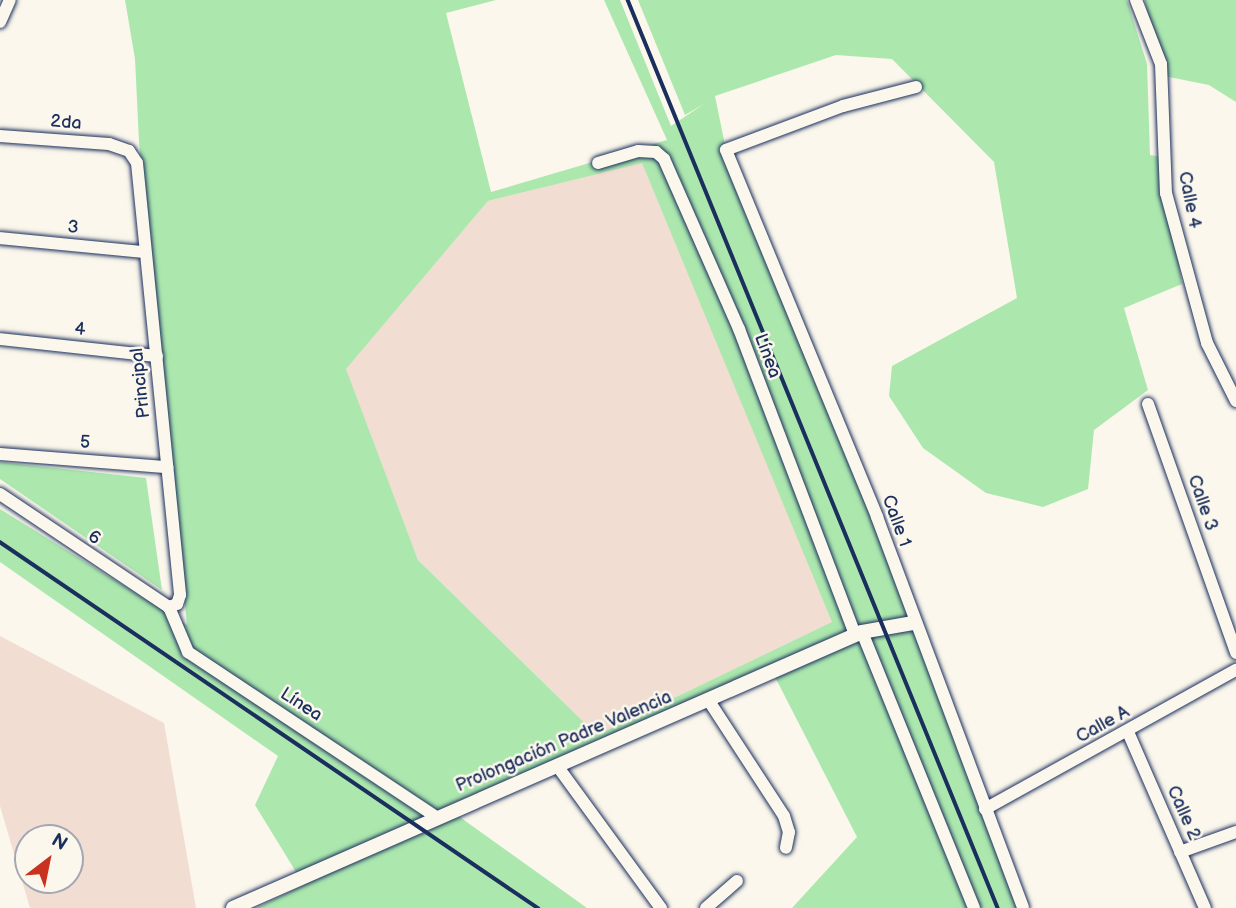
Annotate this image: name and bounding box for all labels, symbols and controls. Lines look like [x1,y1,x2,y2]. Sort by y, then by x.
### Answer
street label: 2da [50,111,82,135]
street label: Calle 4 [1173,170,1205,230]
street label: 3 [66,217,80,239]
street label: 4 [73,319,87,341]
street label: Línea [749,331,785,381]
street label: Principal [127,347,155,419]
street label: 5 [79,432,91,454]
street label: Calle 3 [1182,472,1222,534]
street label: Calle 1 [877,492,915,550]
street label: 6 [83,526,105,550]
street label: Línea [276,684,326,726]
street label: Prolongación Padre Valencia [453,687,675,797]
street label: Calle A [1073,702,1133,748]
street label: Calle 2 [1162,783,1204,843]
north arrow [14,824,84,894]
text: N [47,829,71,856]

